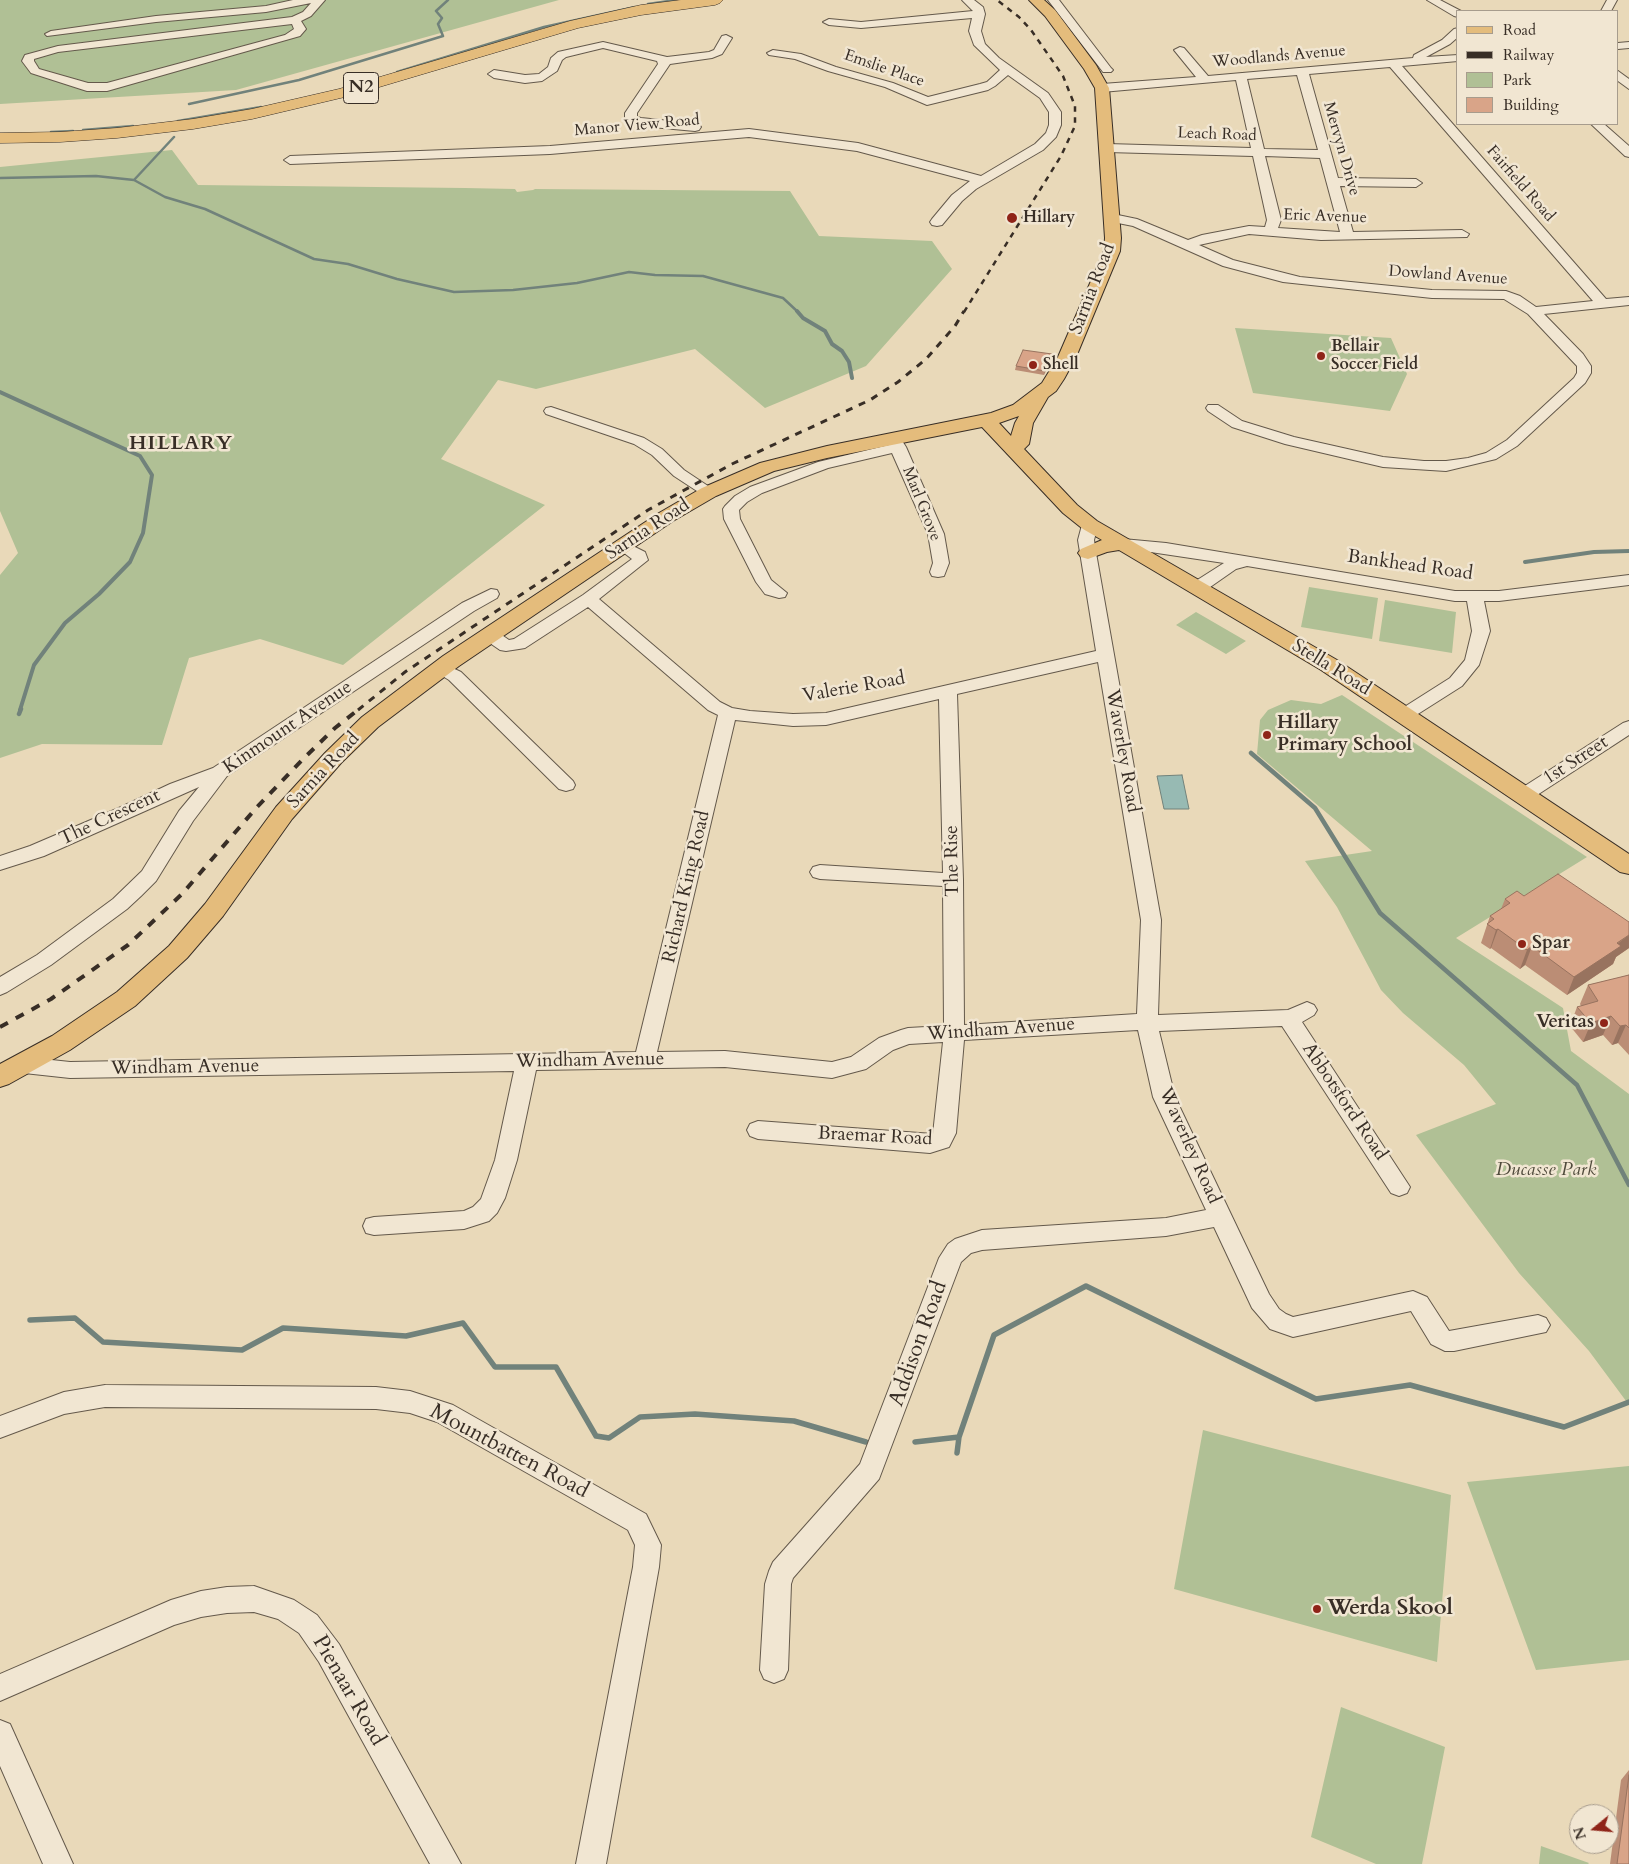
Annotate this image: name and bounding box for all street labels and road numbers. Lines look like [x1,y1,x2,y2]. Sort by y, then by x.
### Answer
street label: Woodlands Avenue [1212,42,1346,72]
street label: Emslie Place [841,46,927,92]
road number: N2 [344,73,378,104]
street label: Mervyn Drive [1318,100,1364,198]
street label: Manor View Road [574,111,700,141]
street label: Leach Road [1177,124,1257,146]
street label: Fairfield Road [1482,142,1558,226]
street label: Eric Avenue [1283,206,1367,228]
street label: Sarnia Road [1065,240,1121,338]
street label: Dowland Avenue [1388,262,1508,290]
street label: Marl Grove [897,464,945,544]
street label: Sarnia Road [602,494,694,566]
street label: Bankhead Road [1346,546,1474,586]
street label: Stella Road [1287,635,1375,701]
street label: Valerie Road [801,668,907,708]
street label: Kinmount Avenue [219,676,357,780]
street label: Waverley Road [1100,688,1144,814]
street label: Sarnia Road [283,728,365,814]
street label: 1st Street [1539,732,1613,790]
street label: The Crescent [56,785,164,851]
street label: Richard King Road [658,809,716,965]
street label: The Rise [941,825,965,897]
street label: Windham Avenue [926,1013,1076,1047]
street label: Abbotsford Road [1296,1039,1392,1165]
street label: Windham Avenue [515,1048,665,1074]
street label: Windham Avenue [110,1055,260,1081]
street label: Waverley Road [1153,1084,1225,1208]
street label: Braemar Road [817,1123,933,1151]
street label: Addison Road [884,1278,954,1410]
street label: Mountbatten Road [425,1399,593,1505]
street label: Pienaar Road [306,1631,390,1751]

